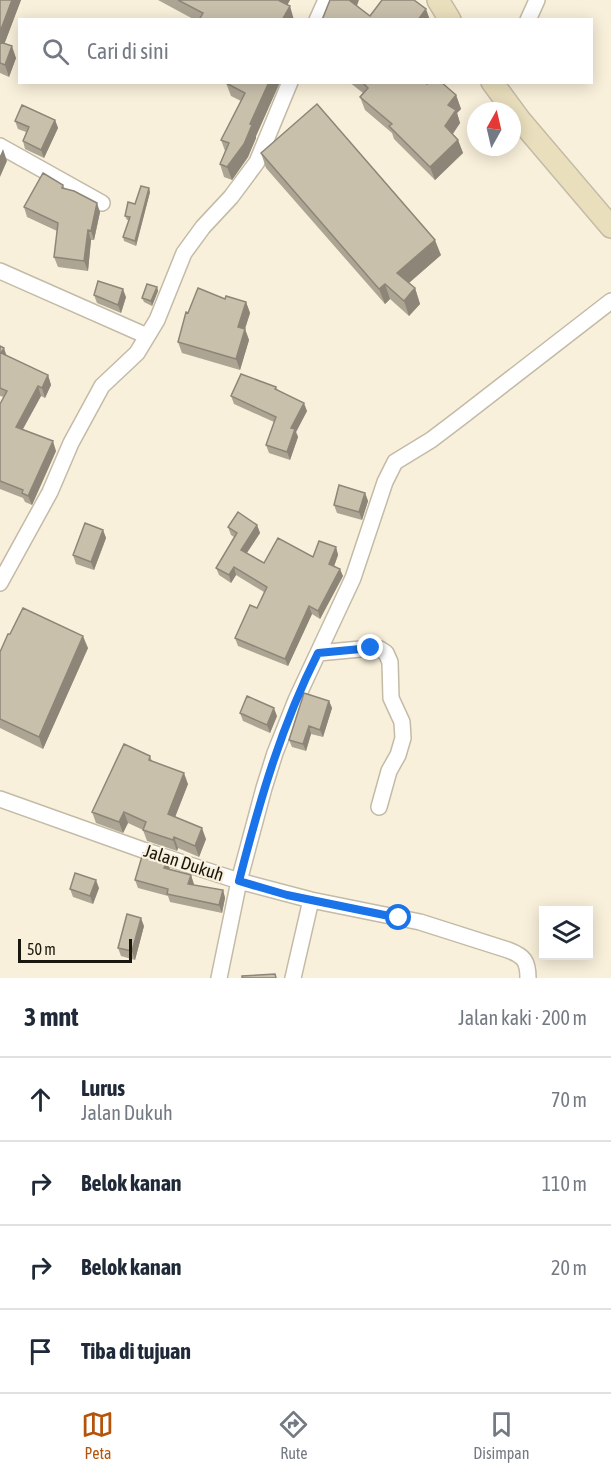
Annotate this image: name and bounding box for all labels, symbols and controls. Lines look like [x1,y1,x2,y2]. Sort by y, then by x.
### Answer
search box [18,18,593,84]
icon: search [39,35,72,68]
text: Cari di sini [87,38,169,64]
north arrow [467,102,521,156]
route end [357,634,383,660]
street label: Jalan Dukuh [142,840,227,885]
route start [385,904,411,930]
map controls [539,906,593,960]
button: layers [539,906,593,960]
scale bar [18,936,132,964]
text: 50 m [27,940,56,958]
text: 3 mnt [24,1002,79,1032]
text: Jalan kaki · 200 m [458,1006,587,1029]
text: Lurus [81,1075,125,1101]
icon: ahead [24,1083,57,1116]
text: 70 m [551,1088,587,1111]
text: Jalan Dukuh [81,1101,173,1124]
icon: right [24,1167,57,1200]
text: Belok kanan [81,1170,182,1196]
text: 110 m [542,1172,587,1195]
icon: right [24,1251,57,1284]
text: Belok kanan [81,1254,182,1280]
text: 20 m [551,1256,587,1279]
icon: arrive [24,1335,57,1368]
text: Tiba di tujuan [81,1338,191,1364]
tab: Peta [81,1408,114,1462]
tab: Rute [277,1408,310,1462]
tab: Disimpan [473,1408,530,1462]

